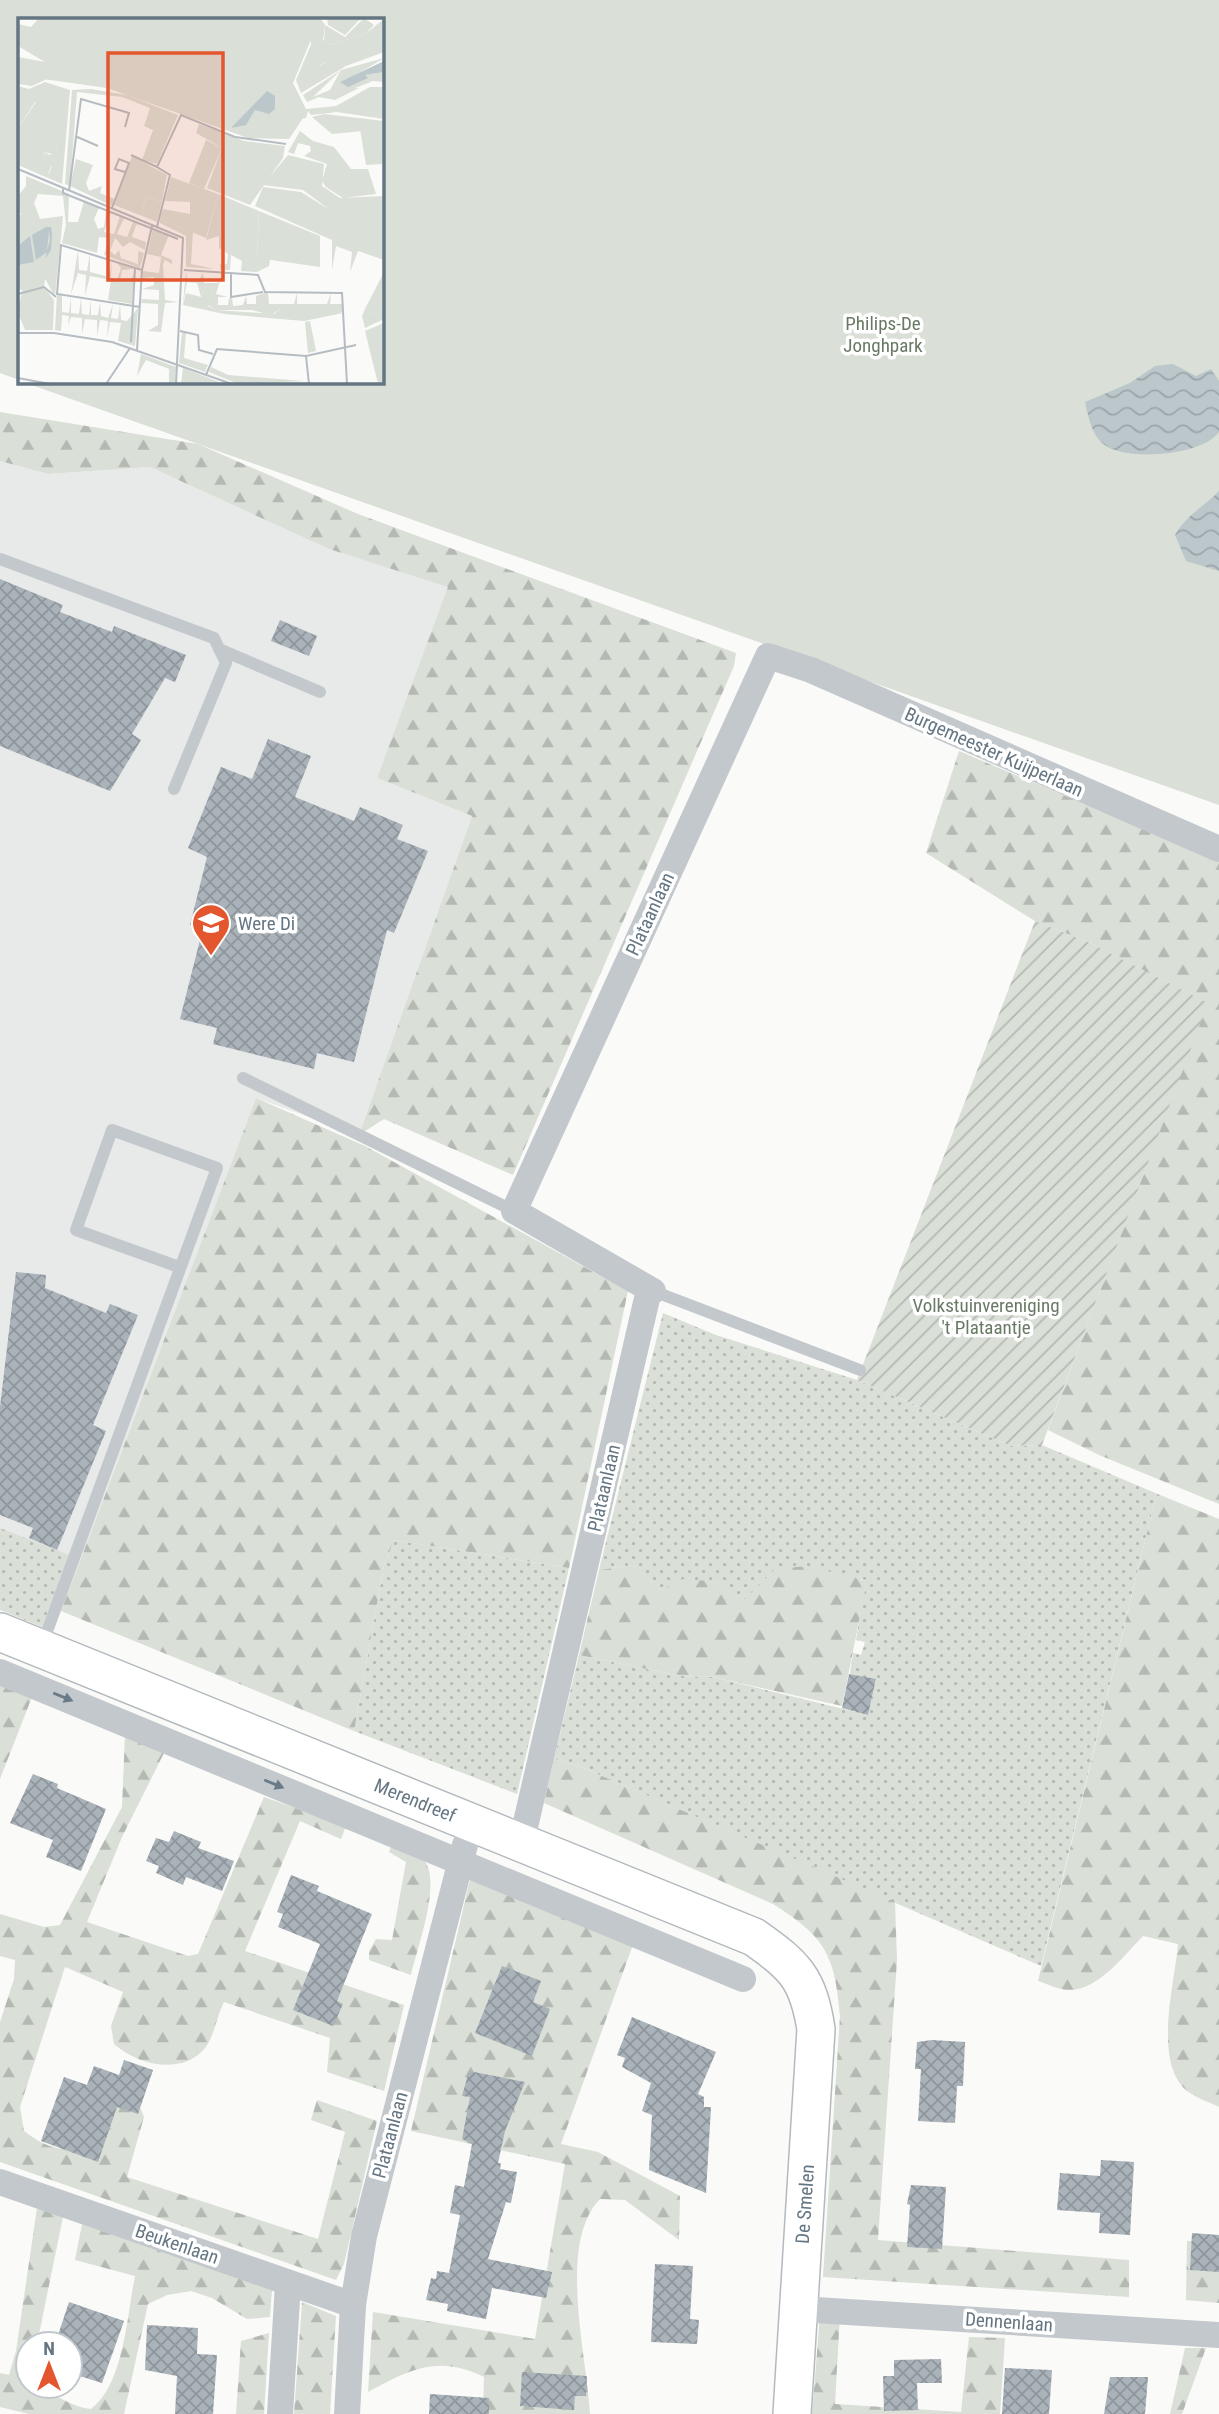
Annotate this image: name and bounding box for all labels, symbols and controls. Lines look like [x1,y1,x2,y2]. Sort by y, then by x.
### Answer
inset map [18,18,383,383]
park label: Philips-De Jonghpark [843,312,923,357]
street label: Burgemeester Kuijperlaan [901,702,1087,802]
street label: Plataanlaan [621,869,679,959]
school or university icon: Were Di [190,902,232,957]
place label: Were Di [238,912,295,935]
park label: Volkstuinvereniging 't Plataantje [912,1294,1060,1339]
street label: Plataanlaan [583,1442,625,1534]
one-way arrow [53,1692,74,1703]
street label: Merendreef [371,1773,459,1827]
one-way arrow [263,1778,284,1789]
street label: Plataanlaan [367,2089,413,2181]
street label: De Smelen [791,2163,819,2245]
street label: Beukenlaan [132,2219,222,2269]
street label: Dennenlaan [964,2307,1054,2337]
north arrow [14,2330,84,2400]
text: N [43,2337,55,2360]

